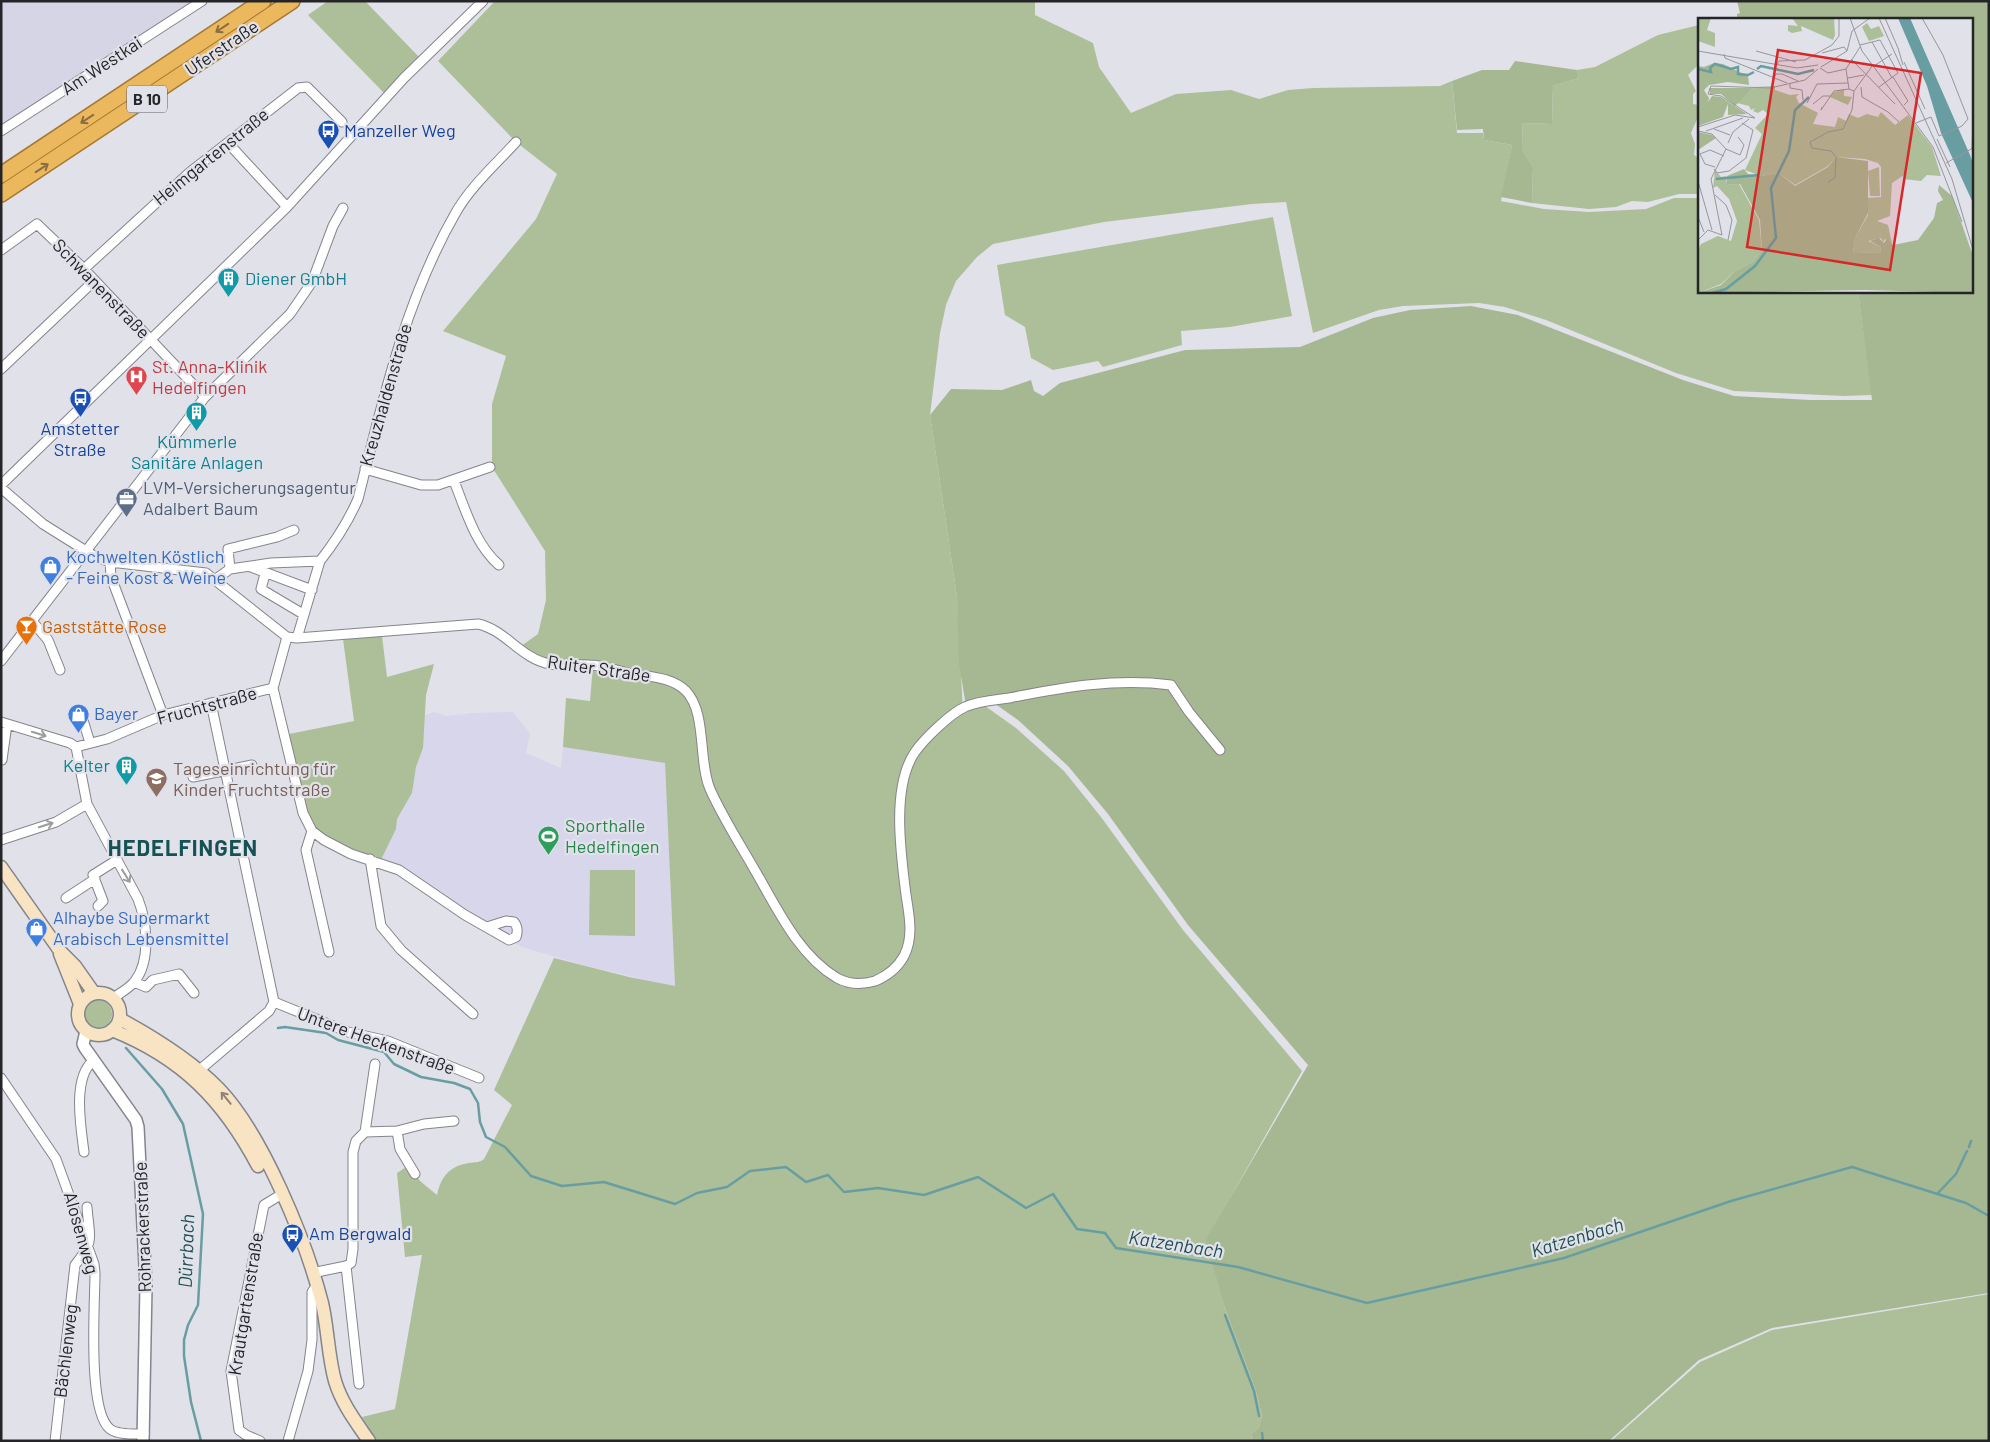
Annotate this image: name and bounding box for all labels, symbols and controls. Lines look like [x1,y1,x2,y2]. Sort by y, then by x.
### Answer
street label: Uferstraße [181,15,262,80]
inset map [1698,18,1972,292]
one-way arrow [216,24,230,34]
street label: Am Westkai [57,31,146,99]
road number: B 10 [127,86,167,112]
street label: Heimgartenstraße [148,103,273,210]
one-way arrow [81,114,95,124]
bus stop icon: Manzeller Weg [316,119,340,150]
place label: Manzeller Weg [344,119,456,141]
one-way arrow [35,163,49,173]
street label: Schwanenstraße [48,234,155,343]
building icon: Diener GmbH [217,267,241,298]
place label: Diener GmbH [245,267,347,289]
street label: Kreuzhaldenstraße [354,321,416,469]
place label: St. Anna-Klinik Hedelfingen [152,355,267,398]
hospital icon: St. Anna-Klinik Hedelfingen [124,365,148,396]
bus stop icon: Amstetter Straße [68,387,92,418]
building icon: Kümmerle Sanitäre Anlagen [185,400,209,431]
place label: Amstetter Straße [40,417,120,460]
place label: Kümmerle Sanitäre Anlagen [131,430,263,473]
place label: LVM-Versicherungsagentur Adalbert Baum [143,476,356,519]
office icon: LVM-Versicherungsagentur Adalbert Baum [115,486,139,517]
place label: Kochwelten Köstlich - Feine Kost & Weine [66,545,226,588]
shop icon: Kochwelten Köstlich - Feine Kost & Weine [38,555,62,586]
bar icon: Gaststätte Rose [14,615,38,646]
place label: Gaststätte Rose [42,615,167,637]
street label: Ruiter Straße [546,650,652,686]
street label: Fruchtstraße [154,681,259,729]
shop icon: Bayer [66,702,90,733]
place label: Bayer [94,702,139,724]
one-way arrow [31,730,46,739]
place label: Kelter [63,754,110,776]
building icon: Kelter [114,754,138,785]
place label: Tageseinrichtung für Kinder Fruchtstraße [173,757,336,800]
school or university icon: Tageseinrichtung für Kinder Fruchtstraße [145,767,169,798]
place label: Sporthalle Hedelfingen [565,814,660,857]
one-way arrow [37,820,53,829]
sports icon: Sporthalle Hedelfingen [537,824,561,855]
district label: HEDELFINGEN [108,834,258,860]
one-way arrow [121,869,132,883]
place label: Alhaybe Supermarkt Arabisch Lebensmittel [53,906,229,949]
shop icon: Alhaybe Supermarkt Arabisch Lebensmittel [25,916,49,947]
street label: Untere Heckenstraße [295,1001,458,1079]
one-way arrow [221,1092,232,1105]
street label: Rohrackerstraße [129,1161,155,1293]
street label: Alosenweg [60,1189,104,1276]
water label: Katzenbach [1528,1212,1626,1261]
water label: Dürrbach [173,1214,198,1288]
bus stop icon: Am Bergwald [281,1222,305,1253]
place label: Am Bergwald [309,1222,411,1244]
water label: Katzenbach [1127,1225,1225,1262]
street label: Krautgartenstraße [223,1231,267,1377]
street label: Bächlenweg [48,1303,82,1399]

